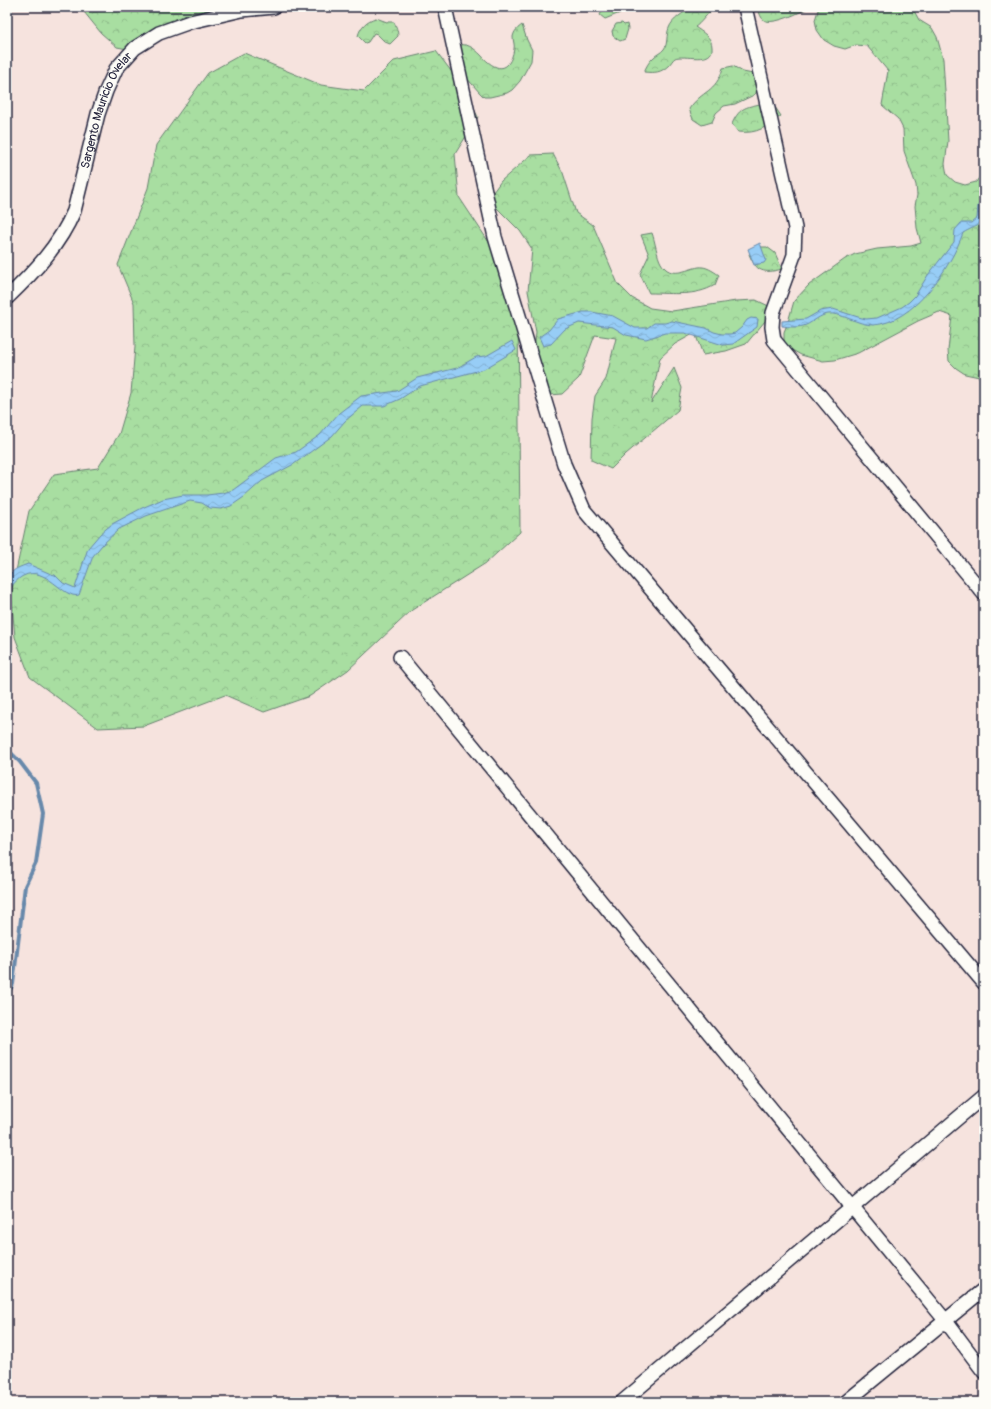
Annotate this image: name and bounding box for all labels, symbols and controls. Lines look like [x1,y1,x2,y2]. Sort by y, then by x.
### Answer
street label: Sargento Mauricio Ovelar [78,49,136,170]

